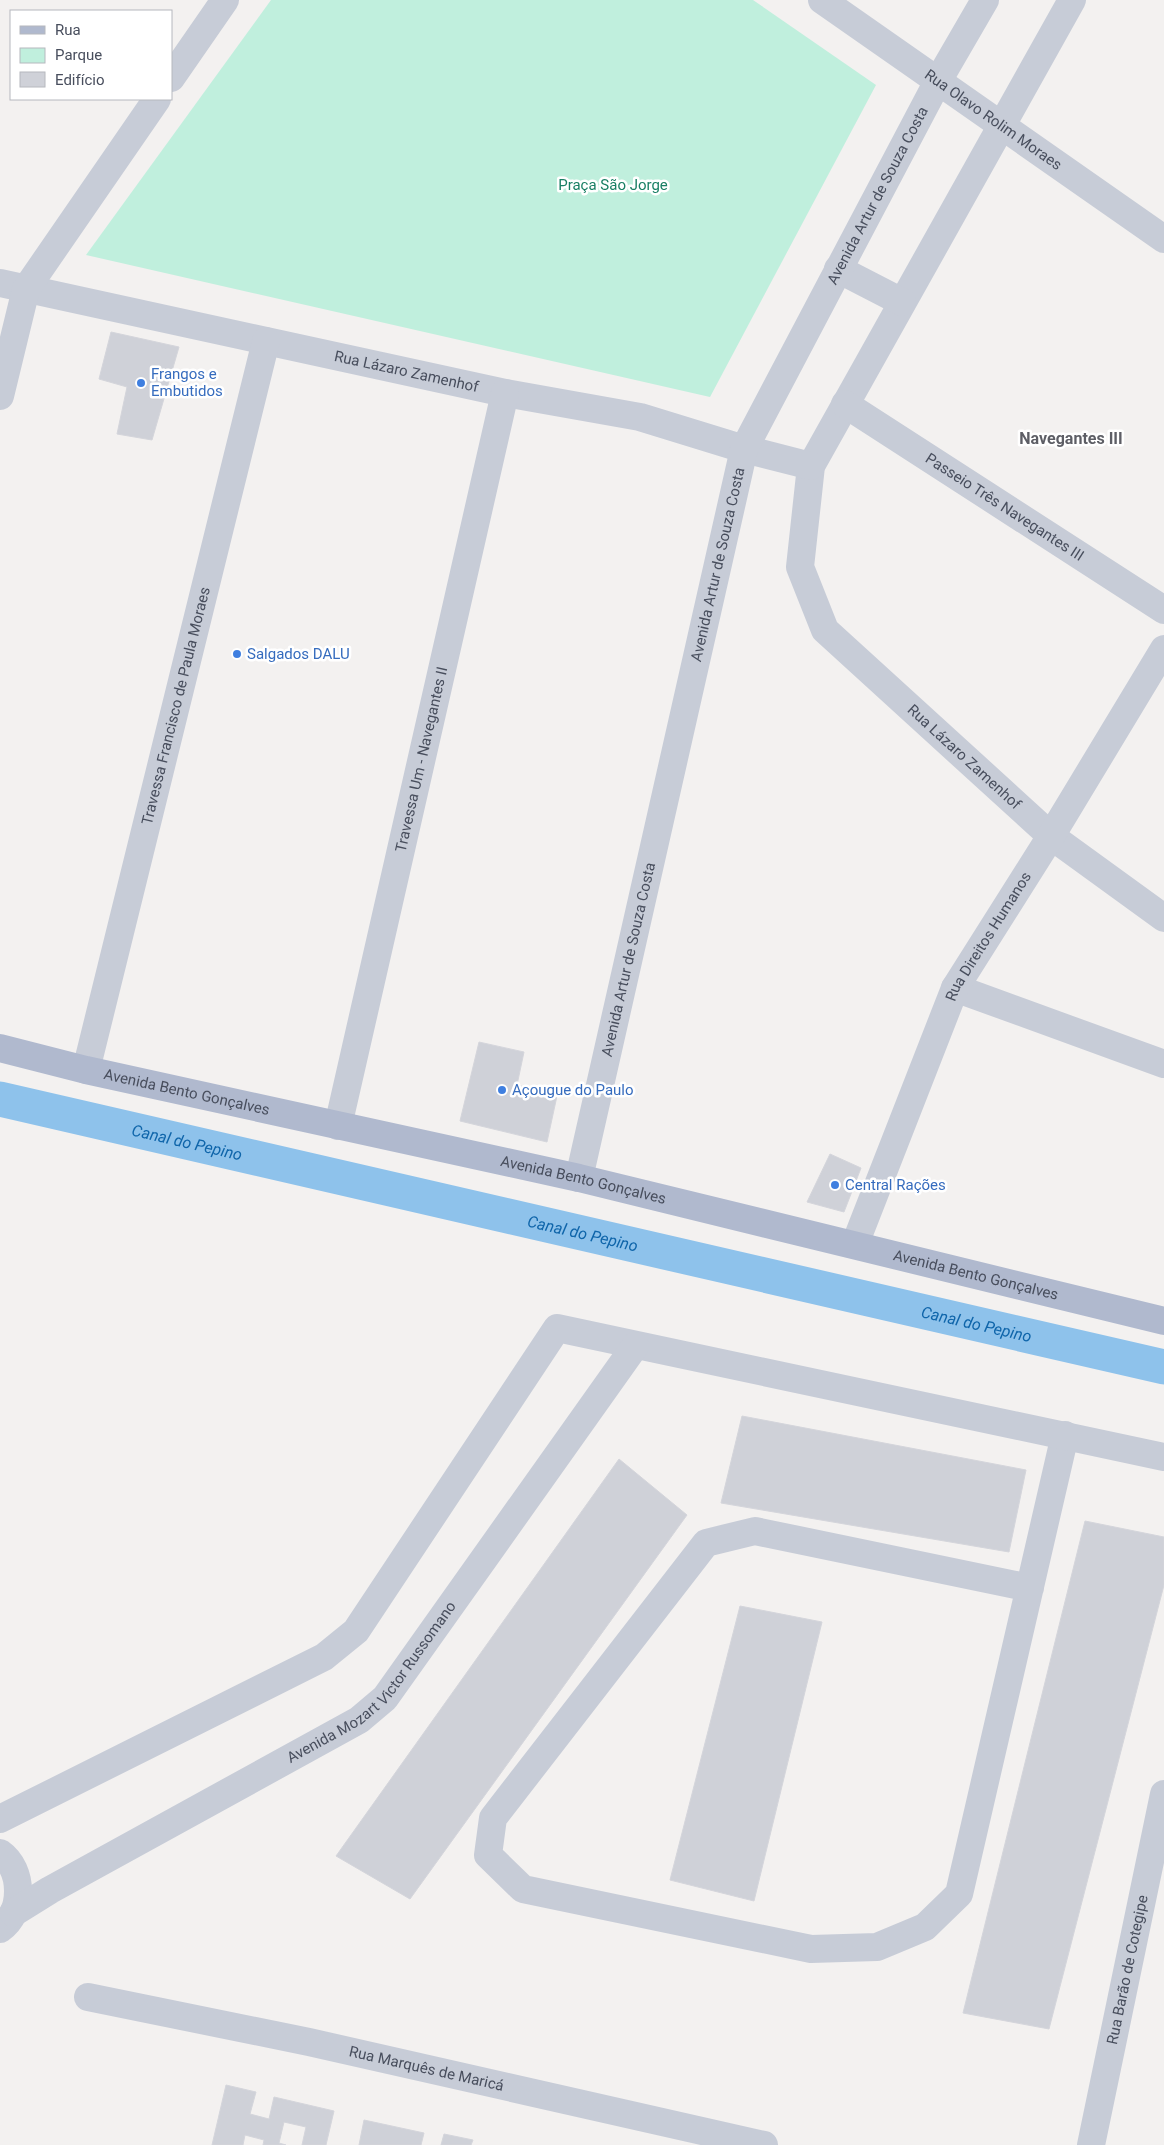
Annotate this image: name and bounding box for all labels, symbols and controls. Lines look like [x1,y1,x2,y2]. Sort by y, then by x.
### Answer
legend [10,10,172,100]
text: Rua [55,21,81,39]
text: Parque [55,46,102,64]
street label: Rua Olavo Rolim Moraes [921,66,1065,174]
text: Edifício [55,71,104,89]
street label: Avenida Artur de Souza Costa [823,103,932,288]
park label: Praça São Jorge [558,176,668,194]
street label: Rua Lázaro Zamenhof [333,347,481,396]
place label: Frangos e Embutidos [151,365,223,400]
marker: Frangos e Embutidos [135,377,147,389]
district label: Navegantes III [1019,429,1123,448]
street label: Passeio Três Navegantes III [922,449,1087,565]
street label: Avenida Artur de Souza Costa [687,466,749,663]
street label: Travessa Francisco de Paula Moraes [138,585,214,827]
place label: Salgados DALU [247,645,350,663]
marker: Salgados DALU [231,648,243,660]
street label: Travessa Um - Navegantes II [392,665,451,854]
street label: Rua Lázaro Zamenhof [904,701,1025,814]
street label: Avenida Artur de Souza Costa [598,861,659,1058]
street label: Rua Direitos Humanos [942,868,1035,1004]
street label: Avenida Bento Gonçalves [102,1065,271,1119]
place label: Açougue do Paulo [512,1081,634,1099]
marker: Açougue do Paulo [496,1084,508,1096]
water label: Canal do Pepino [130,1121,244,1165]
street label: Avenida Bento Gonçalves [499,1152,668,1208]
place label: Central Rações [845,1176,946,1194]
marker: Central Rações [829,1179,841,1191]
water label: Canal do Pepino [526,1212,640,1256]
street label: Avenida Bento Gonçalves [892,1246,1060,1304]
water label: Canal do Pepino [919,1302,1034,1346]
street label: Avenida Mozart Victor Russomano [284,1598,460,1767]
street label: Rua Barão de Cotegipe [1103,1893,1152,2046]
street label: Rua Marquês de Maricá [347,2042,506,2095]

